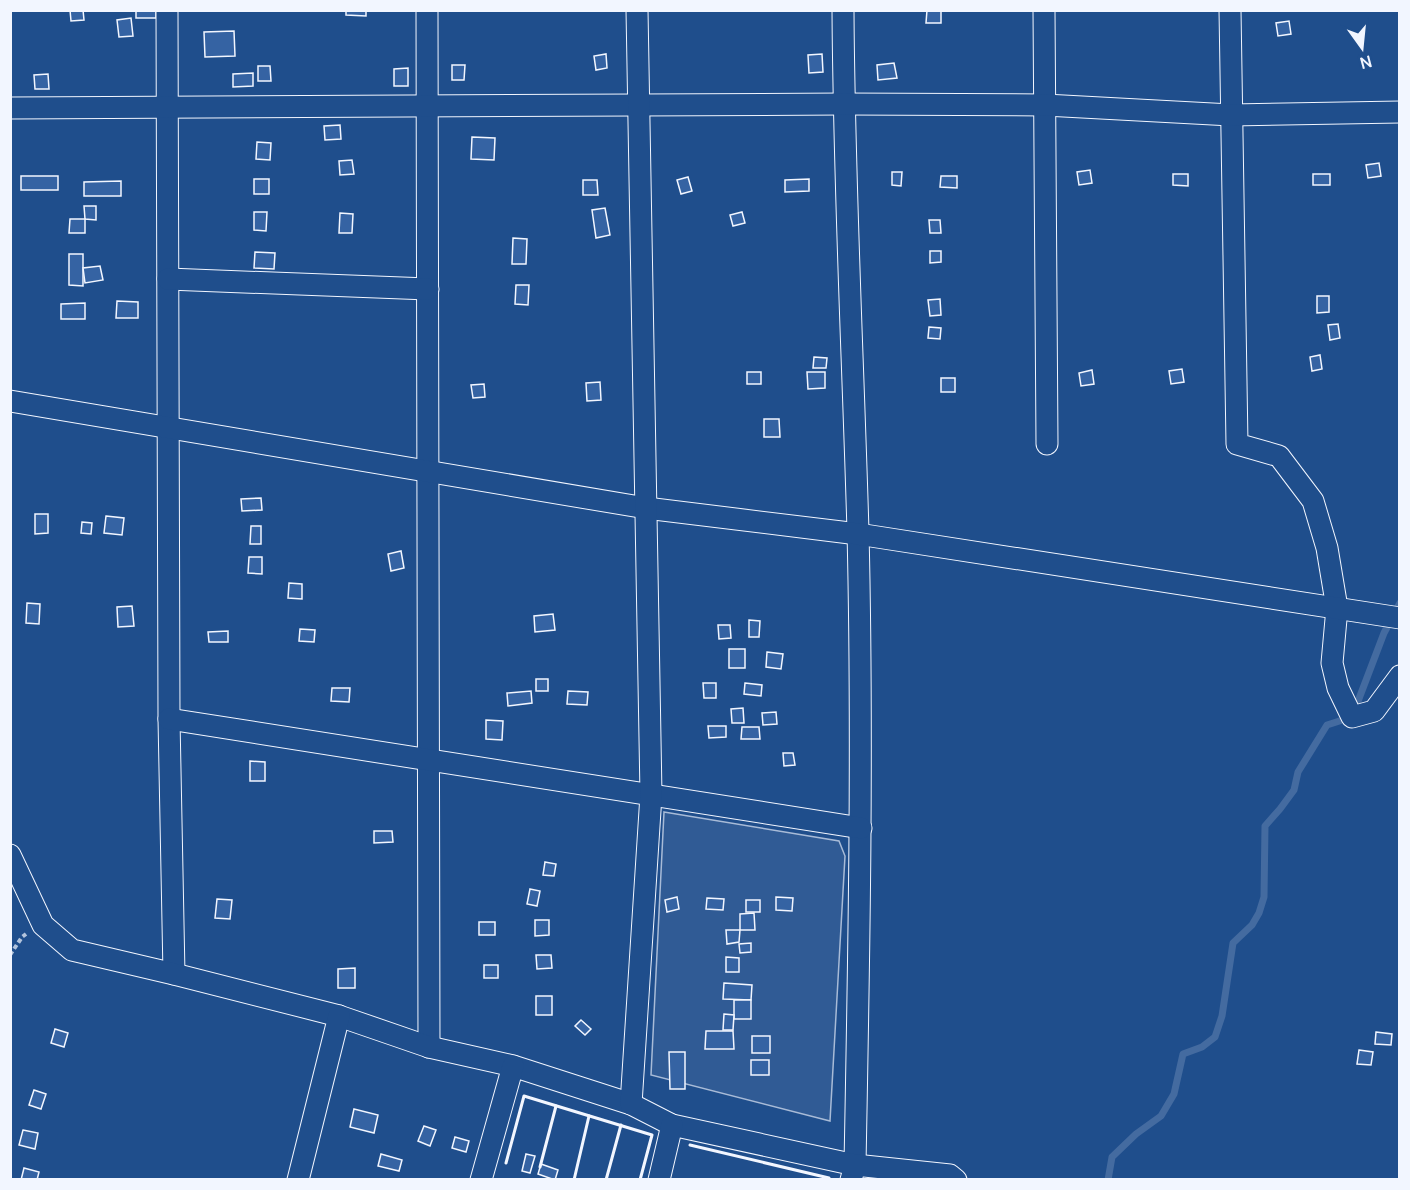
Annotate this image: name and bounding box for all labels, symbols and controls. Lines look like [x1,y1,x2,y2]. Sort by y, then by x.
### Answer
north arrow [1332,18,1392,78]
text: N [1357,50,1374,75]

